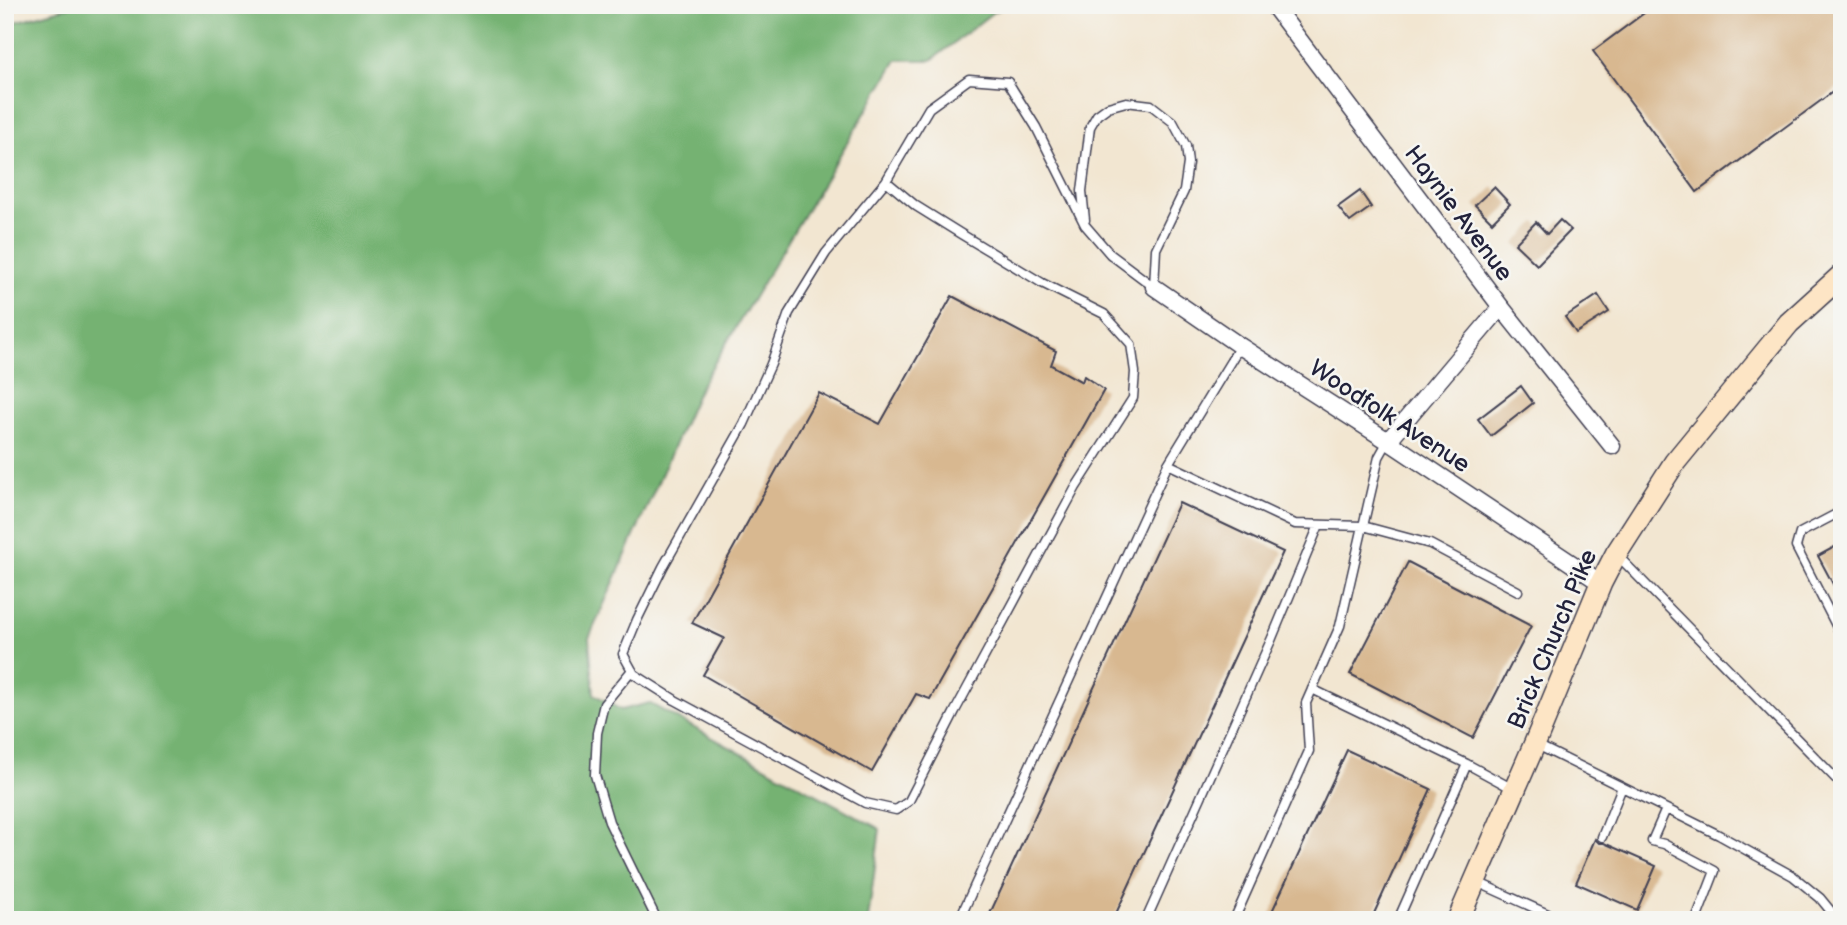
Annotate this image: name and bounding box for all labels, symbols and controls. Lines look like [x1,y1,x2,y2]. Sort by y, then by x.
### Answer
street label: Haynie Avenue [1398,140,1519,287]
street label: Woodfolk Avenue [1304,354,1476,479]
street label: Brick Church Pike [1502,545,1603,733]

